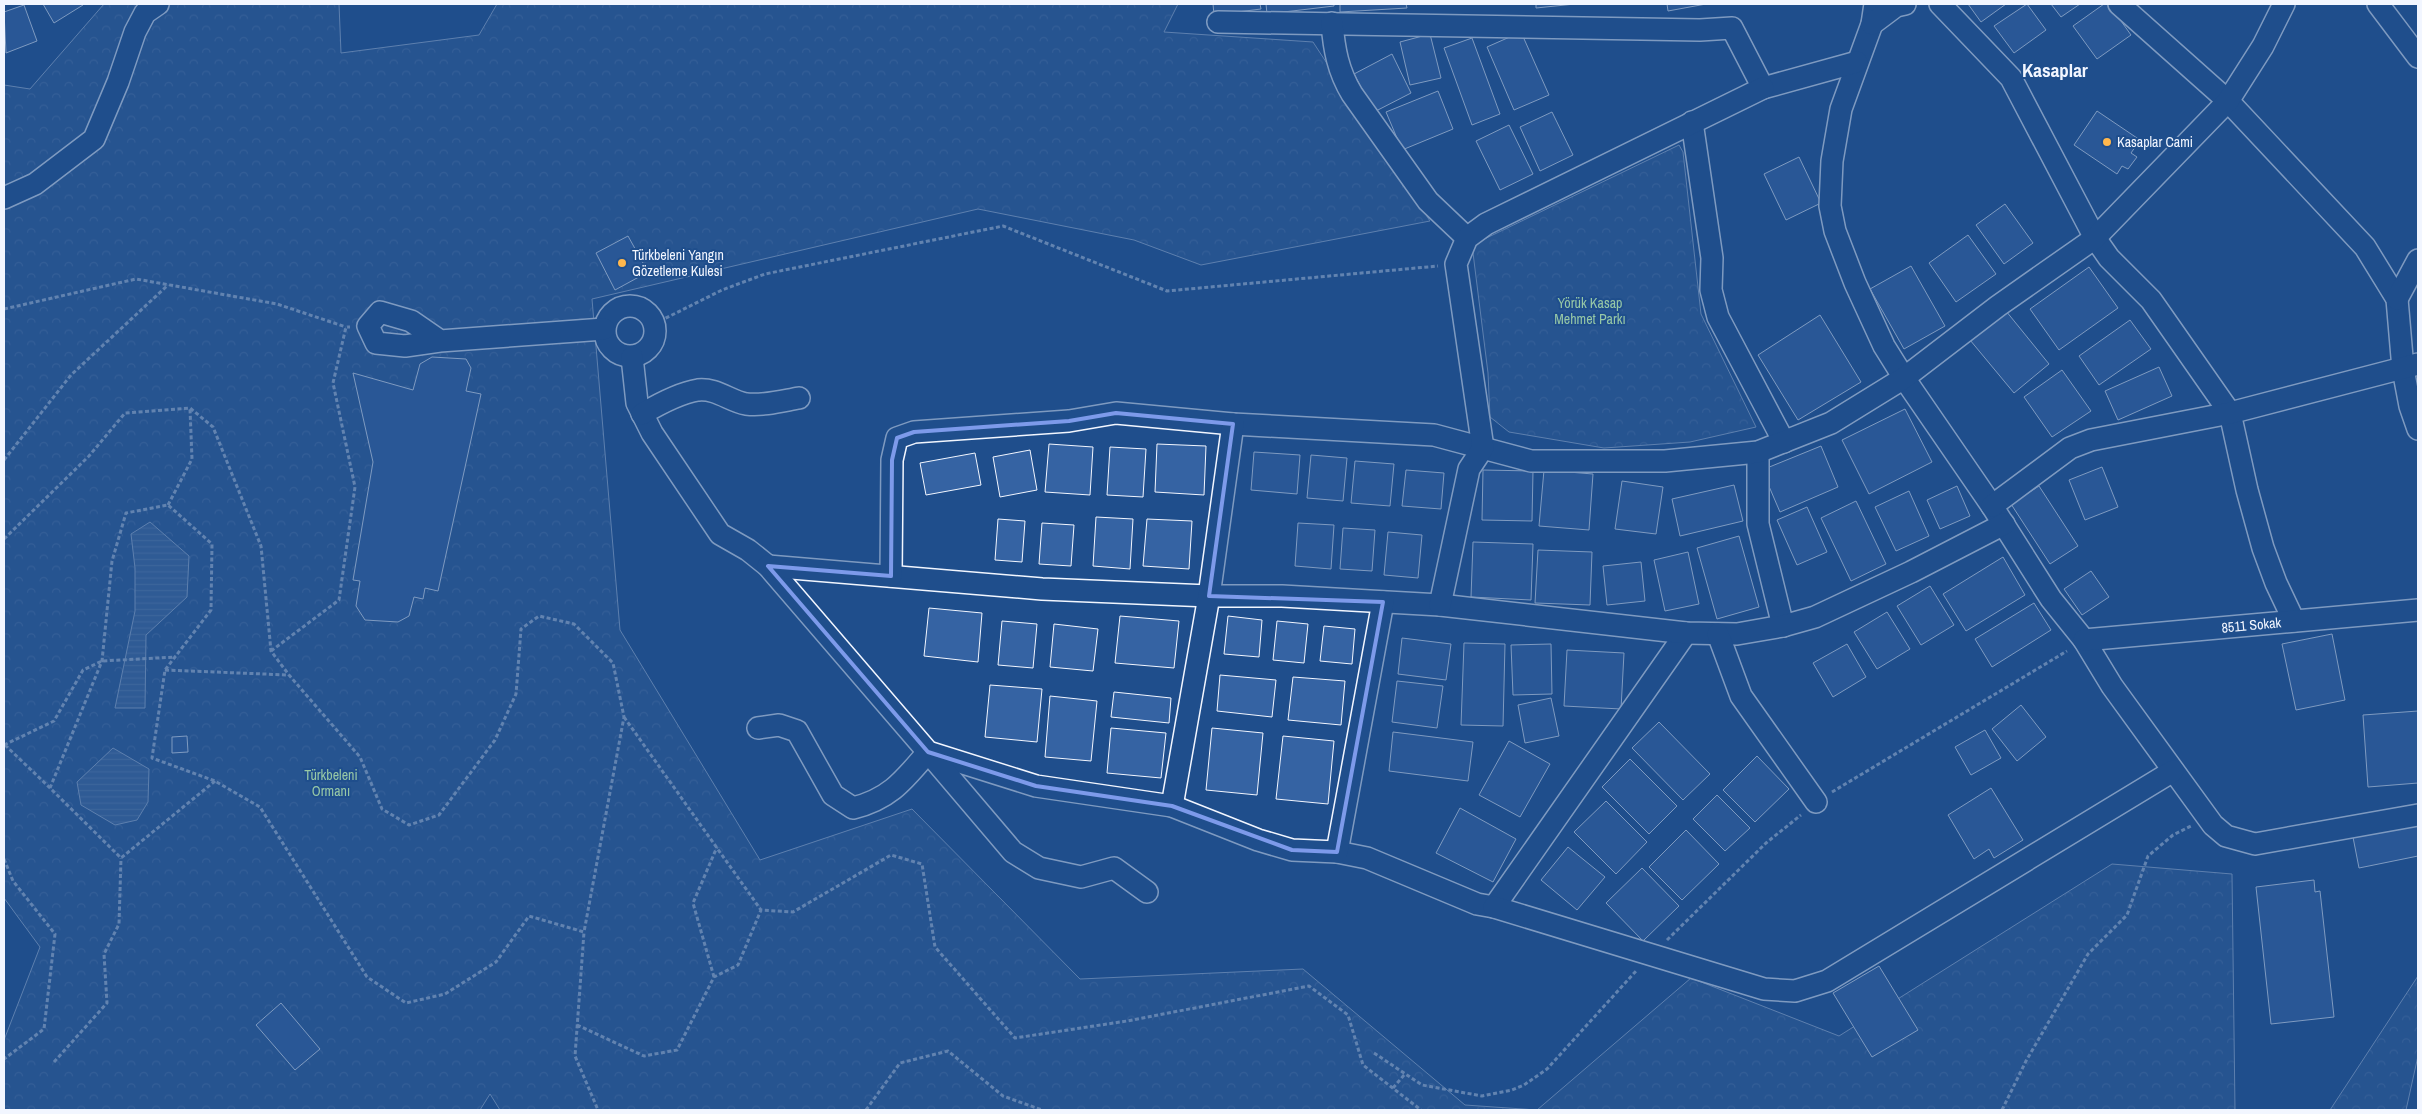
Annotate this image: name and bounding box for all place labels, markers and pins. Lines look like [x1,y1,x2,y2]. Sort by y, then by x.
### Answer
place label: Kasaplar Cami [2117,133,2193,151]
marker: Kasaplar Cami [2101,136,2113,148]
place label: Türkbeleni Yangın Gözetleme Kulesi [632,246,724,280]
marker: Türkbeleni Yangın Gözetleme Kulesi [616,257,628,269]

